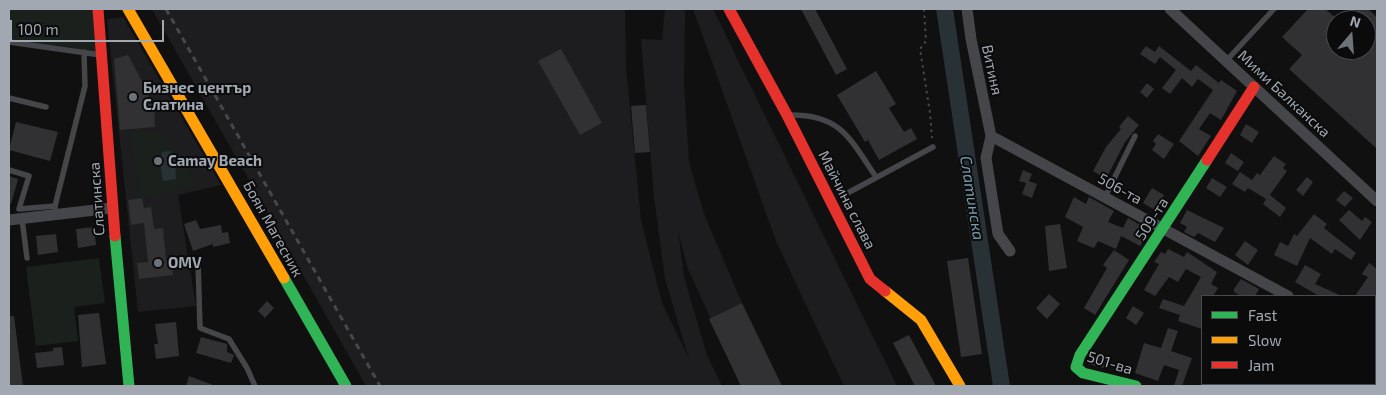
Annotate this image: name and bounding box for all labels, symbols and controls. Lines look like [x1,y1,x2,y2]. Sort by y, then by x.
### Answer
scale bar [12,10,166,42]
north arrow [1326,10,1376,60]
text: N [1348,12,1363,31]
text: 100 m [18,20,59,38]
street label: Витиня [978,43,1006,97]
street label: Мими Балканска [1234,47,1334,141]
place label: Бизнес център Слатина [143,79,251,114]
marker: Бизнес център Слатина [127,91,139,103]
street label: Майчина слава [814,148,880,252]
place label: Camay Beach [168,152,262,170]
water label: Слатинска [956,154,988,242]
marker: Camay Beach [152,155,164,167]
street label: Слатинска [85,162,109,236]
street label: 506-та [1095,170,1145,208]
street label: Боян Магесник [239,178,307,280]
street label: 509-та [1132,194,1172,244]
place label: OMV [168,254,202,272]
marker: OMV [152,257,164,269]
legend [1201,295,1376,385]
text: Fast [1248,306,1277,324]
text: Slow [1248,331,1282,349]
street label: 501-ва [1085,348,1135,378]
text: Jam [1248,356,1274,374]

